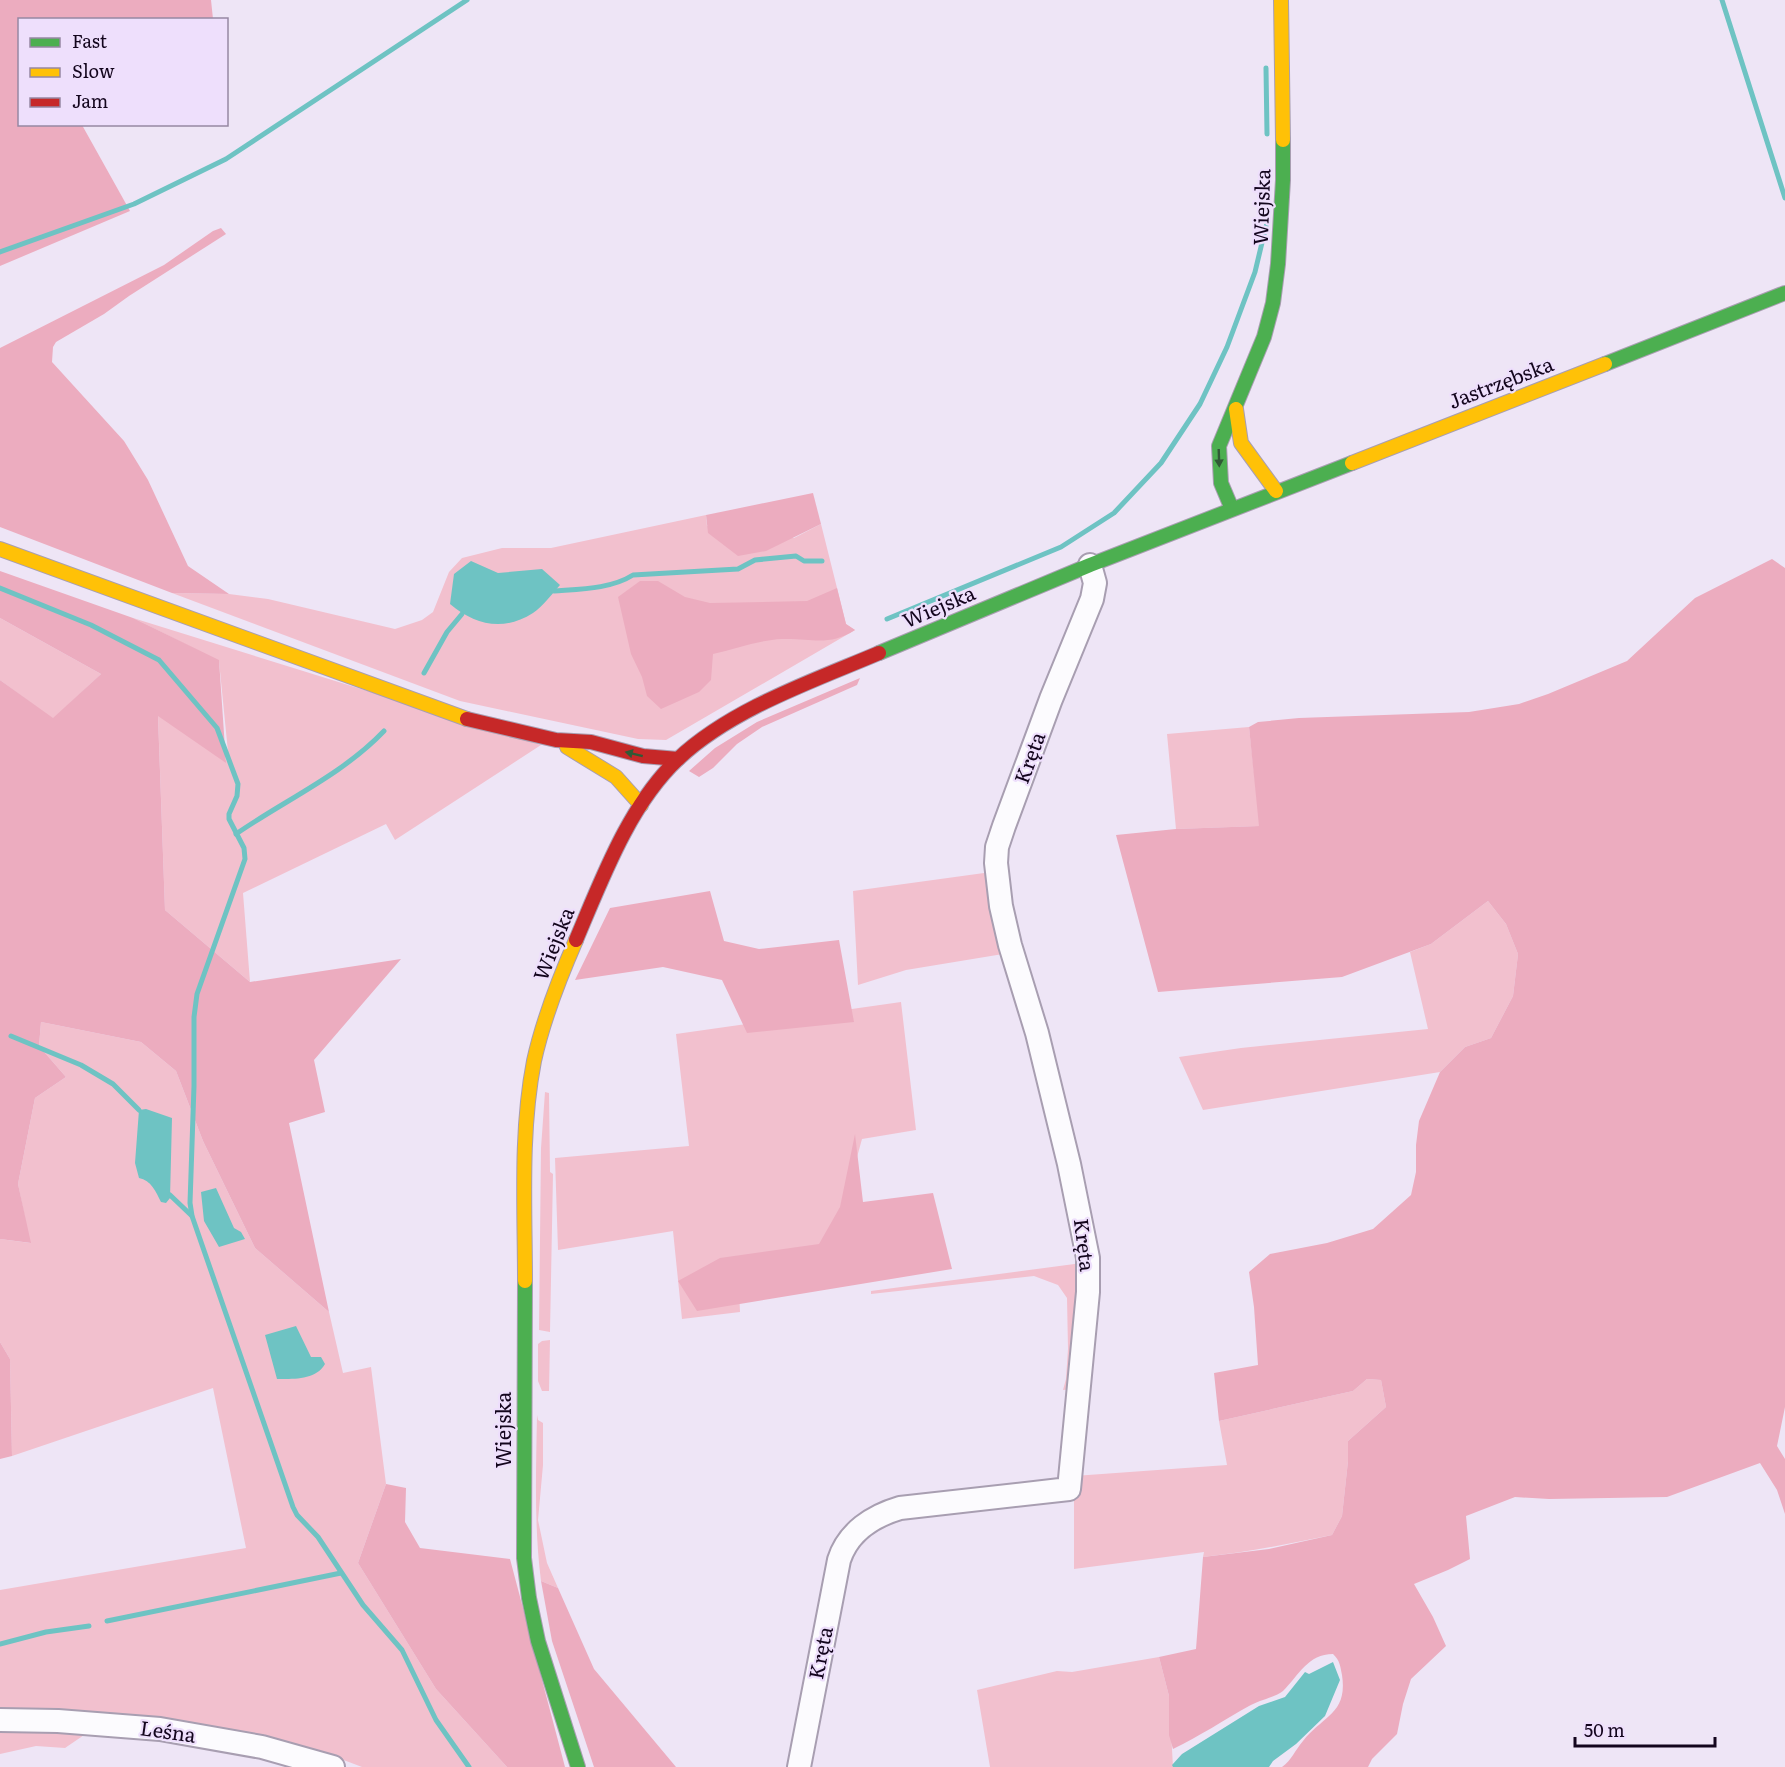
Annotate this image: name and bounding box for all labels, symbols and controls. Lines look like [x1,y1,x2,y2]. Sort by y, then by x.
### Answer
legend [18,18,228,126]
text: Fast [72,27,108,54]
text: Slow [72,57,115,84]
text: Jam [72,87,108,114]
street label: Wiejska [1244,168,1276,246]
street label: Jastrzębska [1443,347,1557,415]
one-way arrow [1215,449,1224,468]
street label: Wiejska [897,576,980,634]
street label: Kręta [1005,727,1051,787]
one-way arrow [625,749,643,759]
street label: Wiejska [524,902,580,984]
street label: Kręta [1068,1217,1104,1273]
street label: Wiejska [487,1391,517,1468]
street label: Kręta [799,1623,839,1682]
scale bar [1575,1710,1714,1748]
street label: Leśna [139,1711,198,1749]
text: 50 m [1584,1716,1625,1743]

